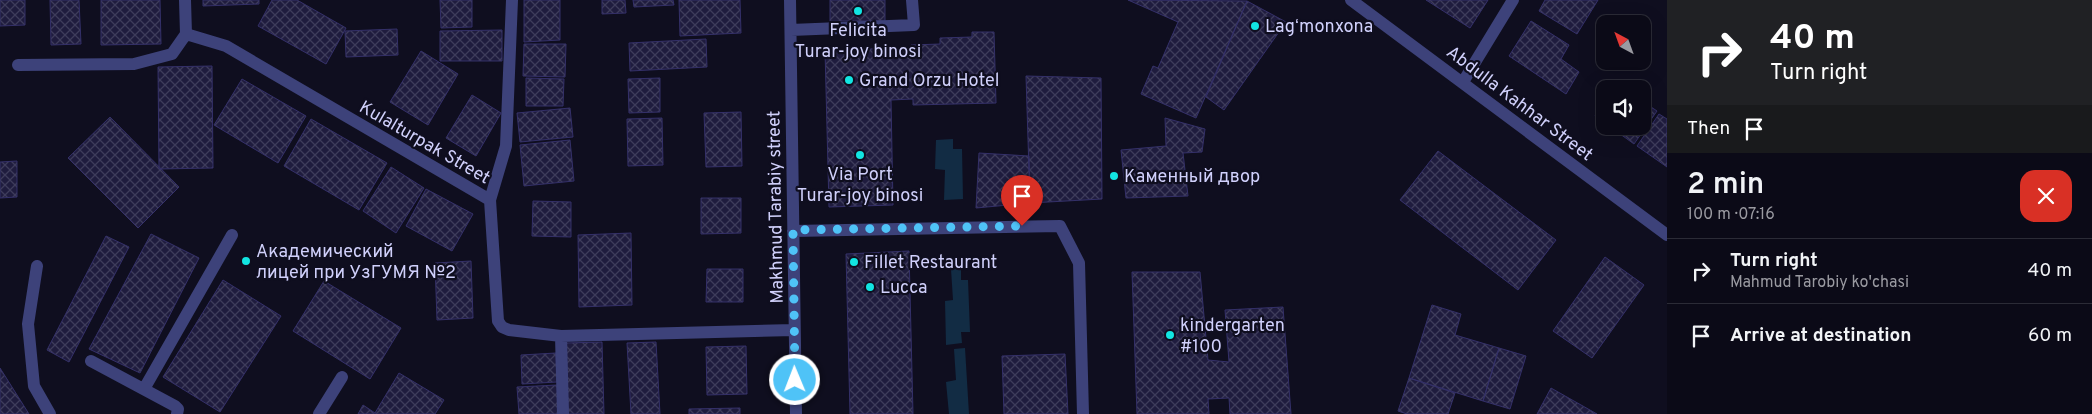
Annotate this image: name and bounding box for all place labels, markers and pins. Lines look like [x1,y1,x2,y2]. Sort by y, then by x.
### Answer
marker: Felicita Turar-joy binosi [852,5,864,17]
place label: Lagʻmonxona [1265,16,1373,39]
place label: Felicita Turar-joy binosi [795,20,921,64]
marker: Lagʻmonxona [1249,20,1261,32]
place label: Grand Orzu Hotel [859,70,1000,93]
marker: Grand Orzu Hotel [843,74,855,86]
marker: Via Port Turar-joy binosi [854,149,866,161]
place label: Via Port Turar-joy binosi [797,164,923,208]
place label: Каменный двор [1124,166,1260,189]
marker: Каменный двор [1108,170,1120,182]
pin [1001,175,1043,226]
place label: Академический лицей при УзГУМЯ №2 [256,241,456,285]
place label: Fillet Restaurant [864,252,997,275]
marker: Академический лицей при УзГУМЯ №2 [240,255,252,267]
marker: Fillet Restaurant [848,256,860,268]
place label: Lucca [880,277,928,300]
marker: Lucca [864,281,876,293]
place label: kindergarten #100 [1180,315,1285,359]
marker: kindergarten #100 [1164,329,1176,341]

